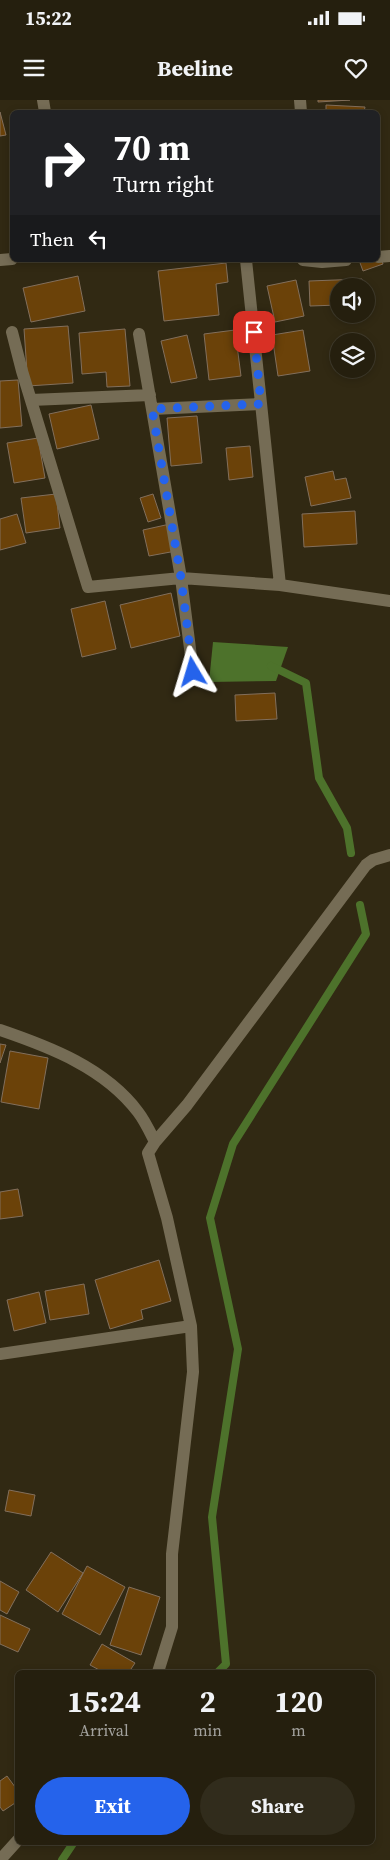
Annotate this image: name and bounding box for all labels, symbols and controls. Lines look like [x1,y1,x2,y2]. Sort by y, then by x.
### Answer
text: 15:22 [25,5,72,31]
text: Beeline [157,53,233,83]
icon: menu [20,54,48,82]
icon: heart [342,54,370,82]
text: 70 m [113,124,190,172]
icon: right [30,130,95,195]
text: Turn right [113,169,214,199]
icon: left [84,225,112,253]
text: Then [30,226,74,252]
map controls [330,278,375,378]
button: sound [330,278,375,323]
pin [233,311,275,353]
icon: arrive [240,318,268,346]
button: layers [330,333,375,378]
position arrow [166,645,218,697]
text: 15:24 [67,1681,141,1722]
text: 2 [199,1681,216,1722]
text: 120 [274,1681,323,1722]
text: Arrival [79,1719,129,1741]
text: min [193,1719,222,1741]
text: m [291,1719,306,1741]
button: Exit [35,1777,190,1835]
button: Share [200,1777,355,1835]

